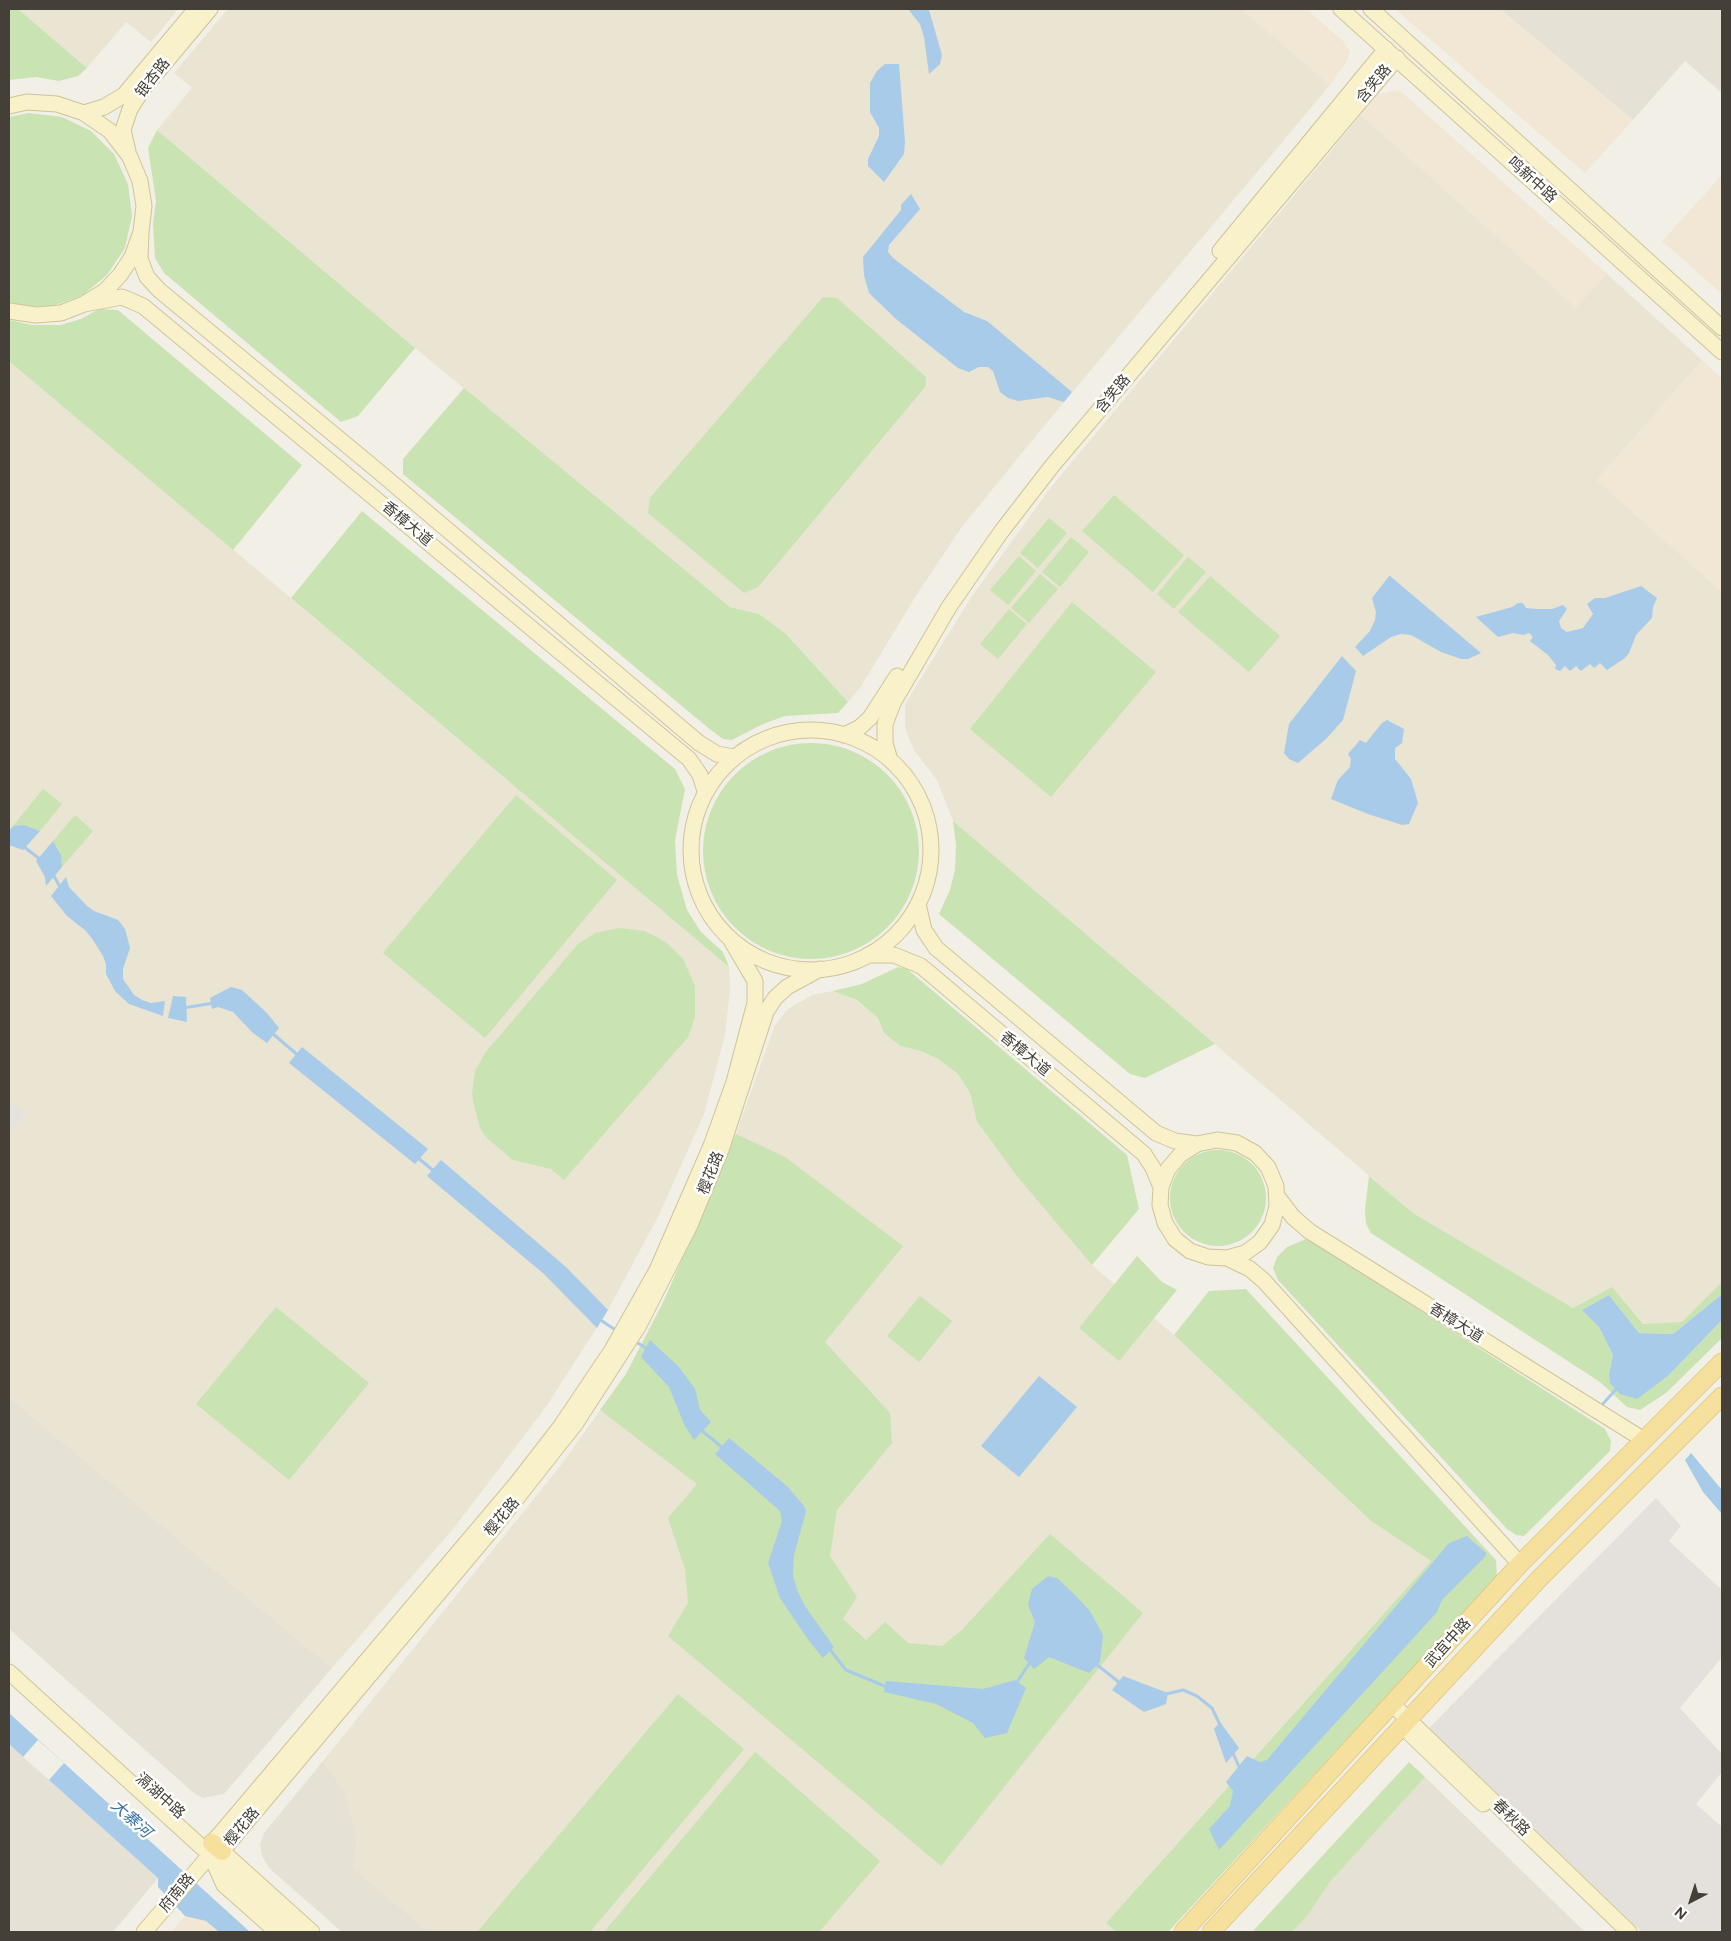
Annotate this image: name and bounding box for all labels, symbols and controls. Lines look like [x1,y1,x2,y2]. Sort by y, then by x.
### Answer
street label: 银杏路 [132,55,174,101]
street label: 含笑路 [1353,61,1395,107]
street label: 鸣新中路 [1504,153,1560,207]
street label: 含笑路 [1092,371,1134,417]
street label: 香樟大道 [378,498,436,550]
street label: 香樟大道 [996,1028,1054,1080]
street label: 樱花路 [694,1149,728,1197]
street label: 香樟大道 [1426,1299,1486,1347]
street label: 樱花路 [481,1494,523,1540]
street label: 武宜中路 [1421,1615,1475,1671]
street label: 滆湖中路 [132,1769,188,1823]
water label: 大寨河 [107,1796,155,1842]
street label: 春秋路 [1489,1796,1533,1840]
street label: 樱花路 [221,1804,263,1850]
street label: 府南路 [156,1870,198,1916]
north arrow [1666,1876,1716,1926]
text: N [1671,1903,1691,1923]

